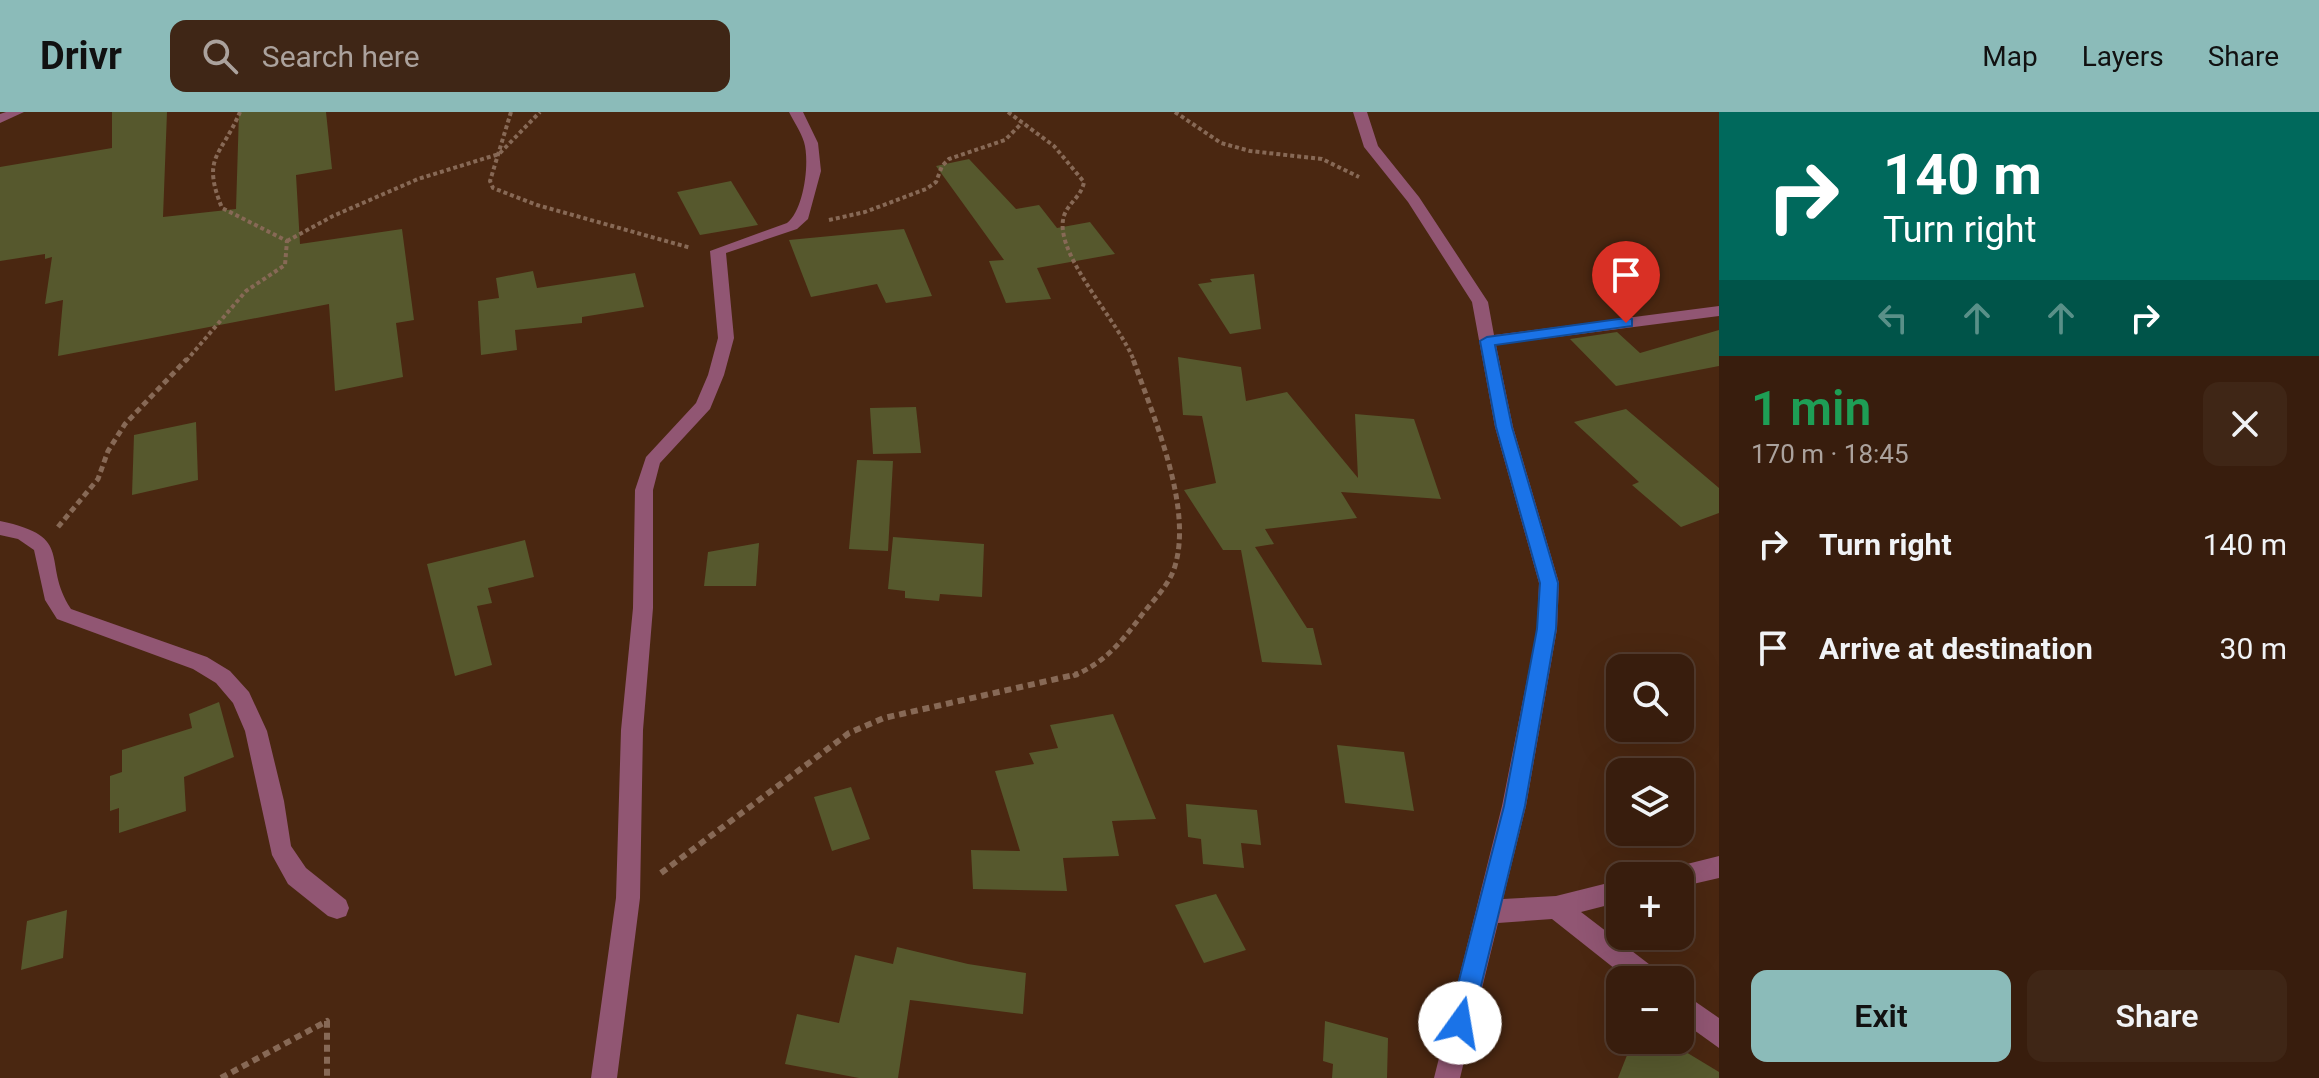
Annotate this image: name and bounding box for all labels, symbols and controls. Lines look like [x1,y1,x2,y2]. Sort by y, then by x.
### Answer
search box [170,20,730,92]
text: Drivr [40,34,122,78]
icon: search [198,34,242,78]
text: Search here [262,39,420,74]
text: Map [1982,40,2038,73]
text: Layers [2082,40,2164,73]
text: Share [2208,40,2279,73]
text: 140 m [1883,142,2042,208]
icon: right [1751,144,1855,248]
text: Turn right [1883,209,2036,251]
pin [1592,241,1660,323]
icon: arrive [1604,253,1648,297]
icon: left [1871,296,1915,340]
icon: ahead [1955,296,1999,340]
icon: ahead [2039,296,2083,340]
icon: right [2123,296,2167,340]
text: 1 min [1751,380,1871,437]
button: close [2203,382,2287,466]
text: 170 m · 18:45 [1751,439,1909,469]
icon: right [1751,522,1795,566]
text: Turn right [1819,527,1952,562]
text: 140 m [2203,527,2287,562]
icon: arrive [1751,626,1795,670]
text: Arrive at destination [1819,631,2093,666]
text: 30 m [2220,631,2287,666]
map controls [1606,654,1694,1054]
button: search [1606,654,1694,742]
button: layers [1606,758,1694,846]
button: + [1606,862,1694,950]
button: − [1606,966,1694,1054]
button: Exit [1751,970,2011,1062]
button: Share [2027,970,2287,1062]
position arrow [1418,981,1502,1065]

